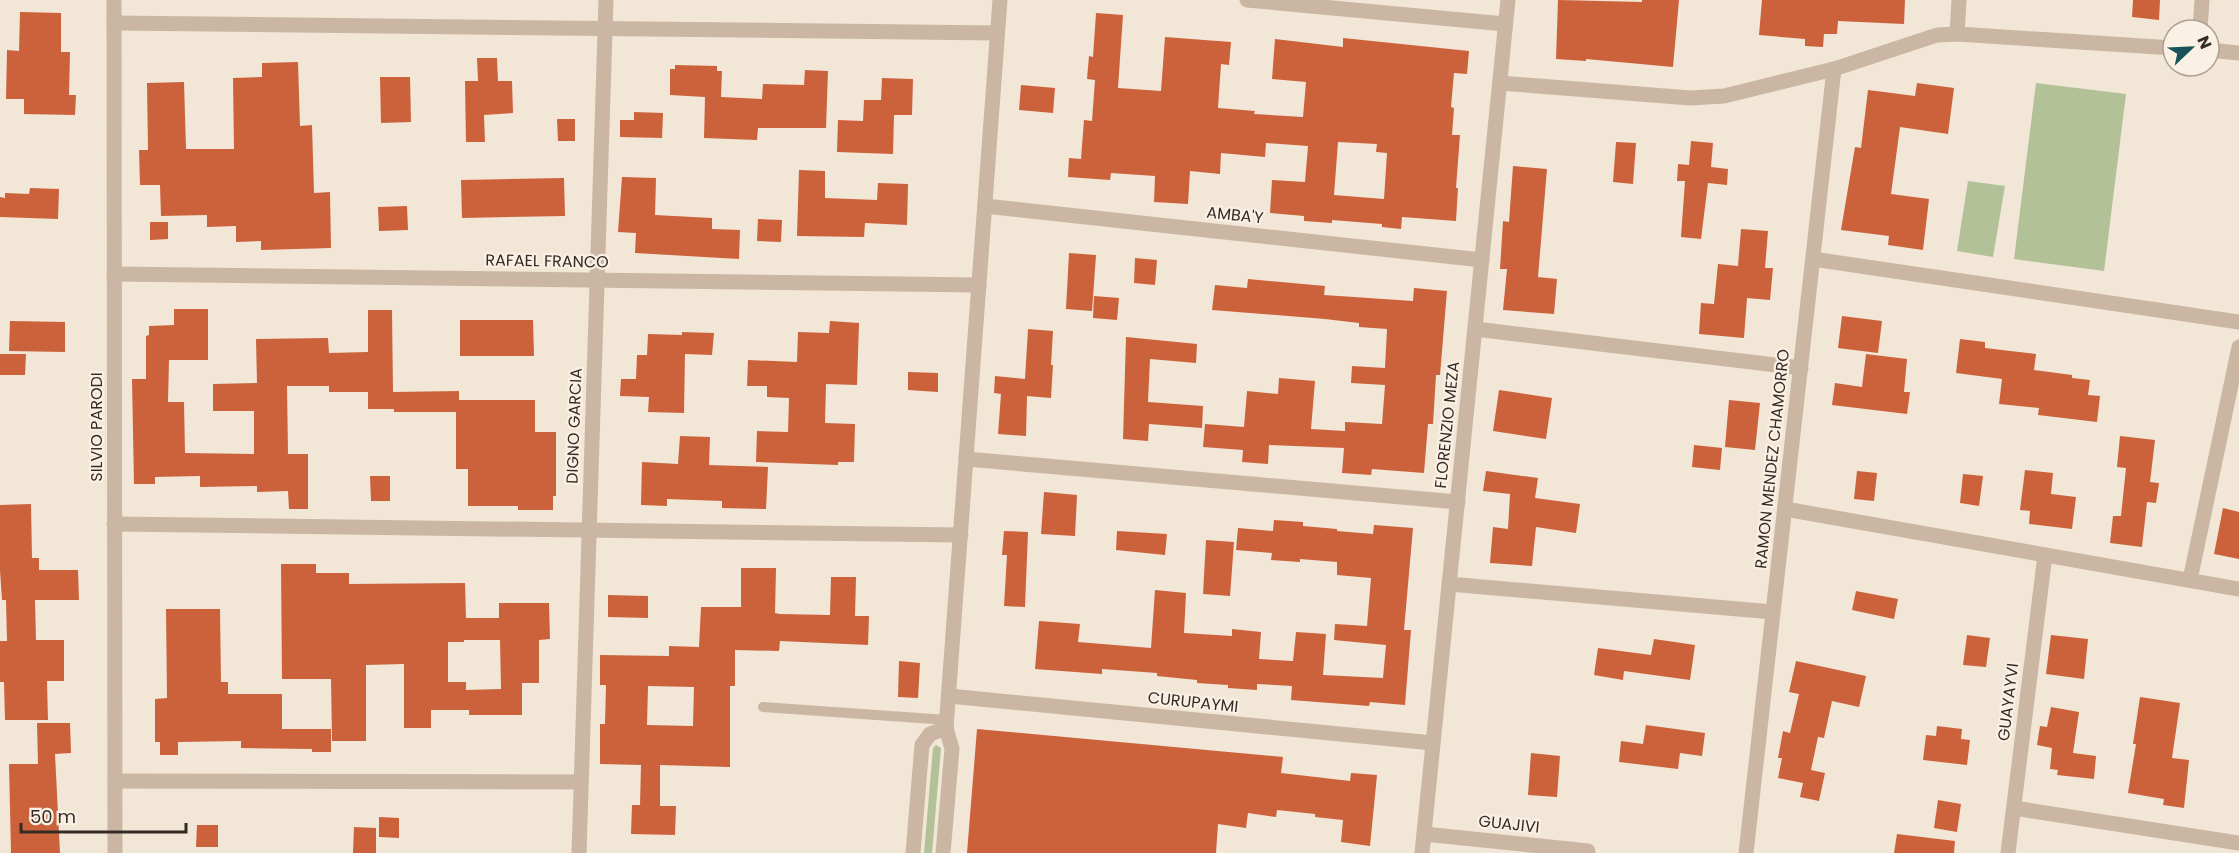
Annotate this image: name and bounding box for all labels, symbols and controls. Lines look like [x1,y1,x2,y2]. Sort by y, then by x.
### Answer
north arrow [2161,18,2221,78]
text: N [2191,32,2217,52]
street label: AMBA'Y [1205,201,1265,229]
street label: RAFAEL FRANCO [485,248,609,274]
street label: RAMON MENDEZ CHAMORRO [1749,348,1795,570]
street label: FLORENZIO MEZA [1429,360,1465,490]
street label: DIGNO GARCIA [560,368,588,484]
street label: SILVIO PARODI [85,372,108,482]
street label: GUAYAYVI [1992,662,2024,742]
street label: CURUPAYMI [1147,686,1239,718]
scale bar [21,796,186,834]
text: 50 m [30,804,76,829]
street label: GUAJIVI [1477,809,1541,839]

